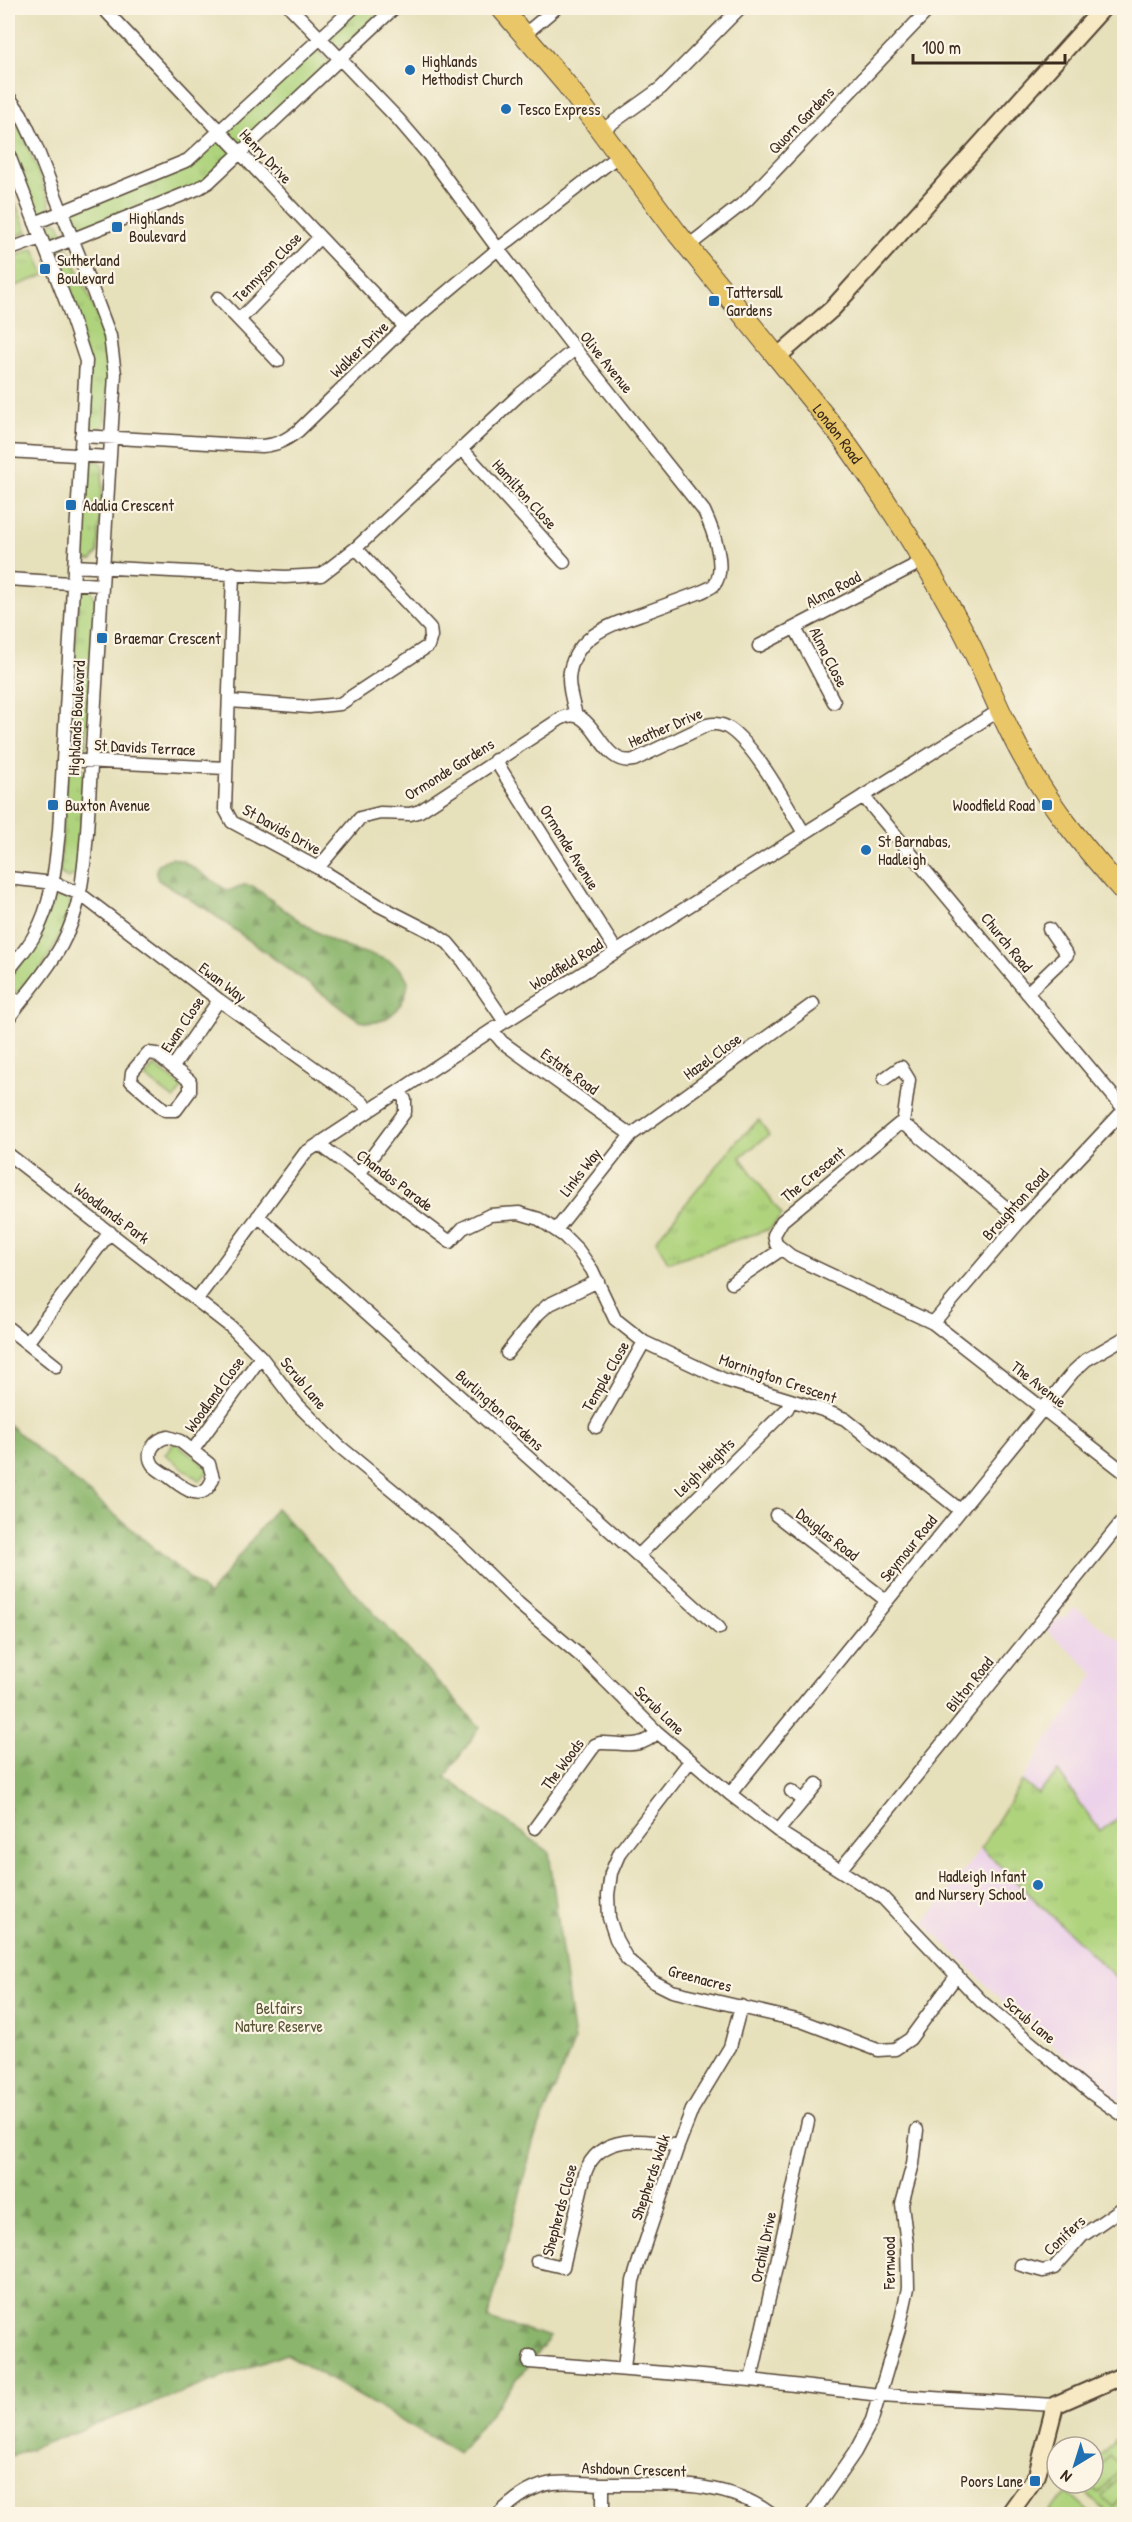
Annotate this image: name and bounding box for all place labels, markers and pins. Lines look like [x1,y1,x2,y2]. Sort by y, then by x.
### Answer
place label: Highlands Methodist Church [422,50,523,90]
marker: Highlands Methodist Church [403,63,417,77]
place label: Tesco Express [518,98,600,120]
marker: Tesco Express [499,102,513,116]
place label: Highlands Boulevard [129,207,186,247]
marker: Highlands Boulevard [110,220,124,234]
place label: Sutherland Boulevard [57,249,120,289]
marker: Sutherland Boulevard [38,262,52,276]
place label: Tattersall Gardens [726,281,783,321]
marker: Tattersall Gardens [707,294,721,308]
place label: Adalia Crescent [83,494,174,516]
marker: Adalia Crescent [64,498,78,512]
place label: Braemar Crescent [114,627,221,649]
marker: Braemar Crescent [95,631,109,645]
place label: Buxton Avenue [65,794,151,816]
place label: Woodfield Road [953,794,1035,816]
marker: Buxton Avenue [46,798,60,812]
marker: Woodfield Road [1040,798,1054,812]
place label: St Barnabas, Hadleigh [878,830,951,870]
marker: St Barnabas, Hadleigh [859,843,873,857]
place label: Hadleigh Infant and Nursery School [915,1865,1027,1905]
marker: Hadleigh Infant and Nursery School [1031,1878,1045,1892]
place label: Poors Lane [961,2470,1024,2492]
marker: Poors Lane [1028,2474,1042,2488]

